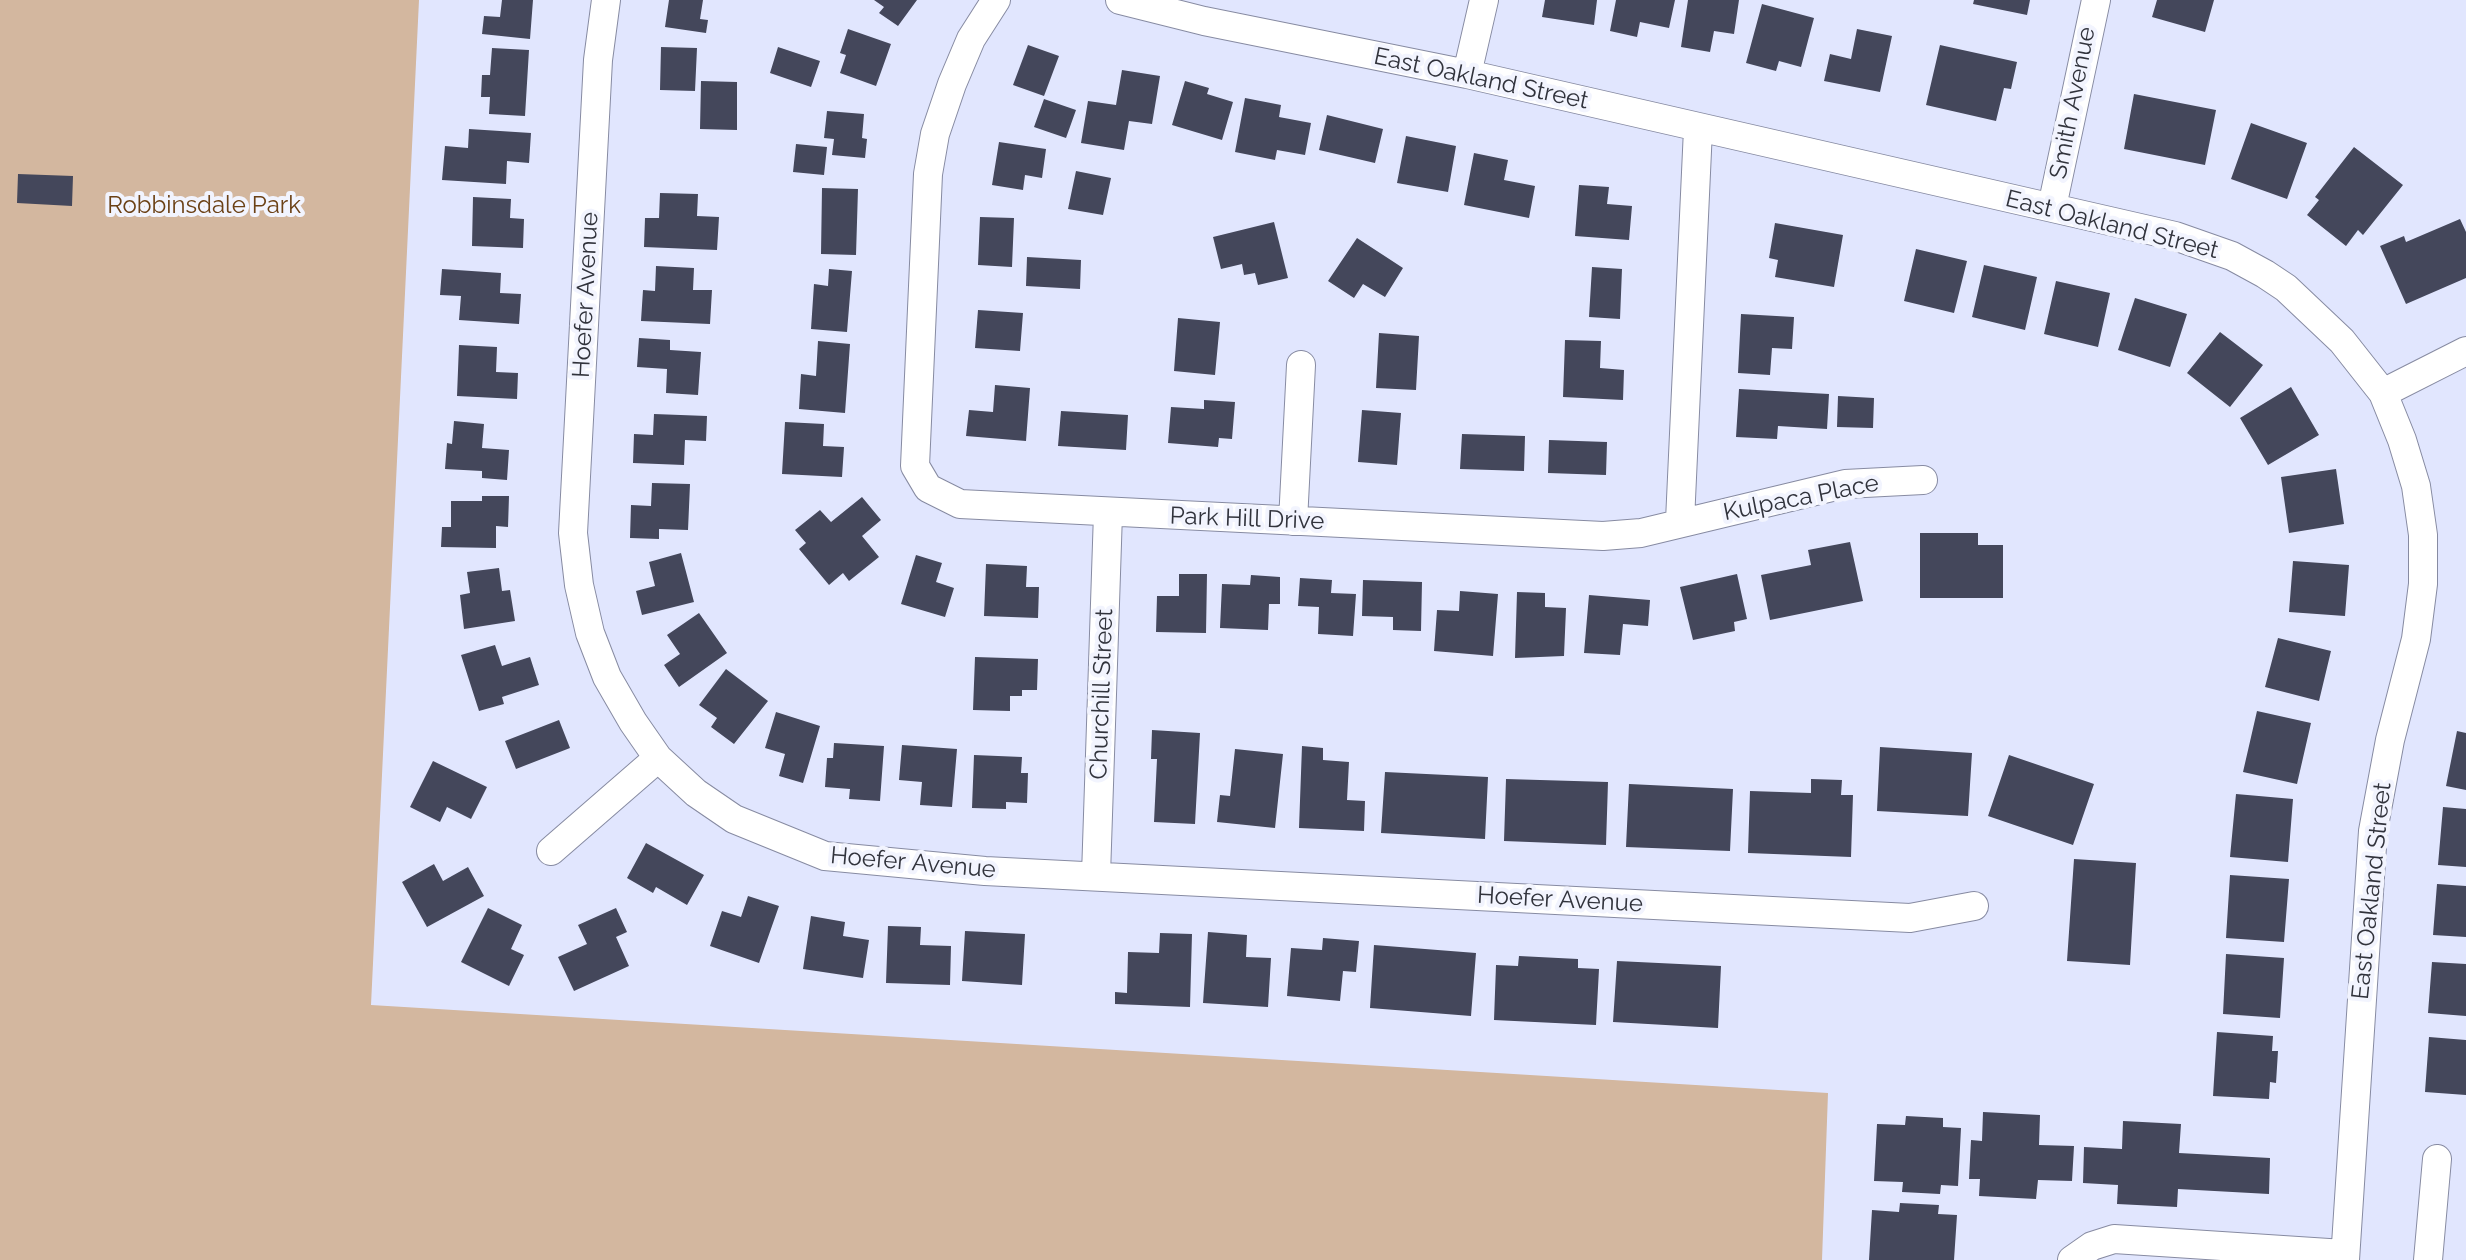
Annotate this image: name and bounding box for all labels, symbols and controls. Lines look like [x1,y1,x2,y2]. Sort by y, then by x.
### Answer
street label: Smith Avenue [2044,25,2102,181]
street label: East Oakland Street [1371,42,1591,116]
street label: East Oakland Street [2003,185,2221,265]
park label: Robbinsdale Park [107,192,301,220]
street label: Hoefer Avenue [567,211,605,379]
street label: Kulpaca Place [1721,469,1881,527]
street label: Park Hill Drive [1169,502,1325,536]
street label: Churchill Street [1085,608,1119,780]
street label: East Oakland Street [2346,781,2398,1001]
street label: Hoefer Avenue [829,841,997,885]
street label: Hoefer Avenue [1476,881,1644,919]

